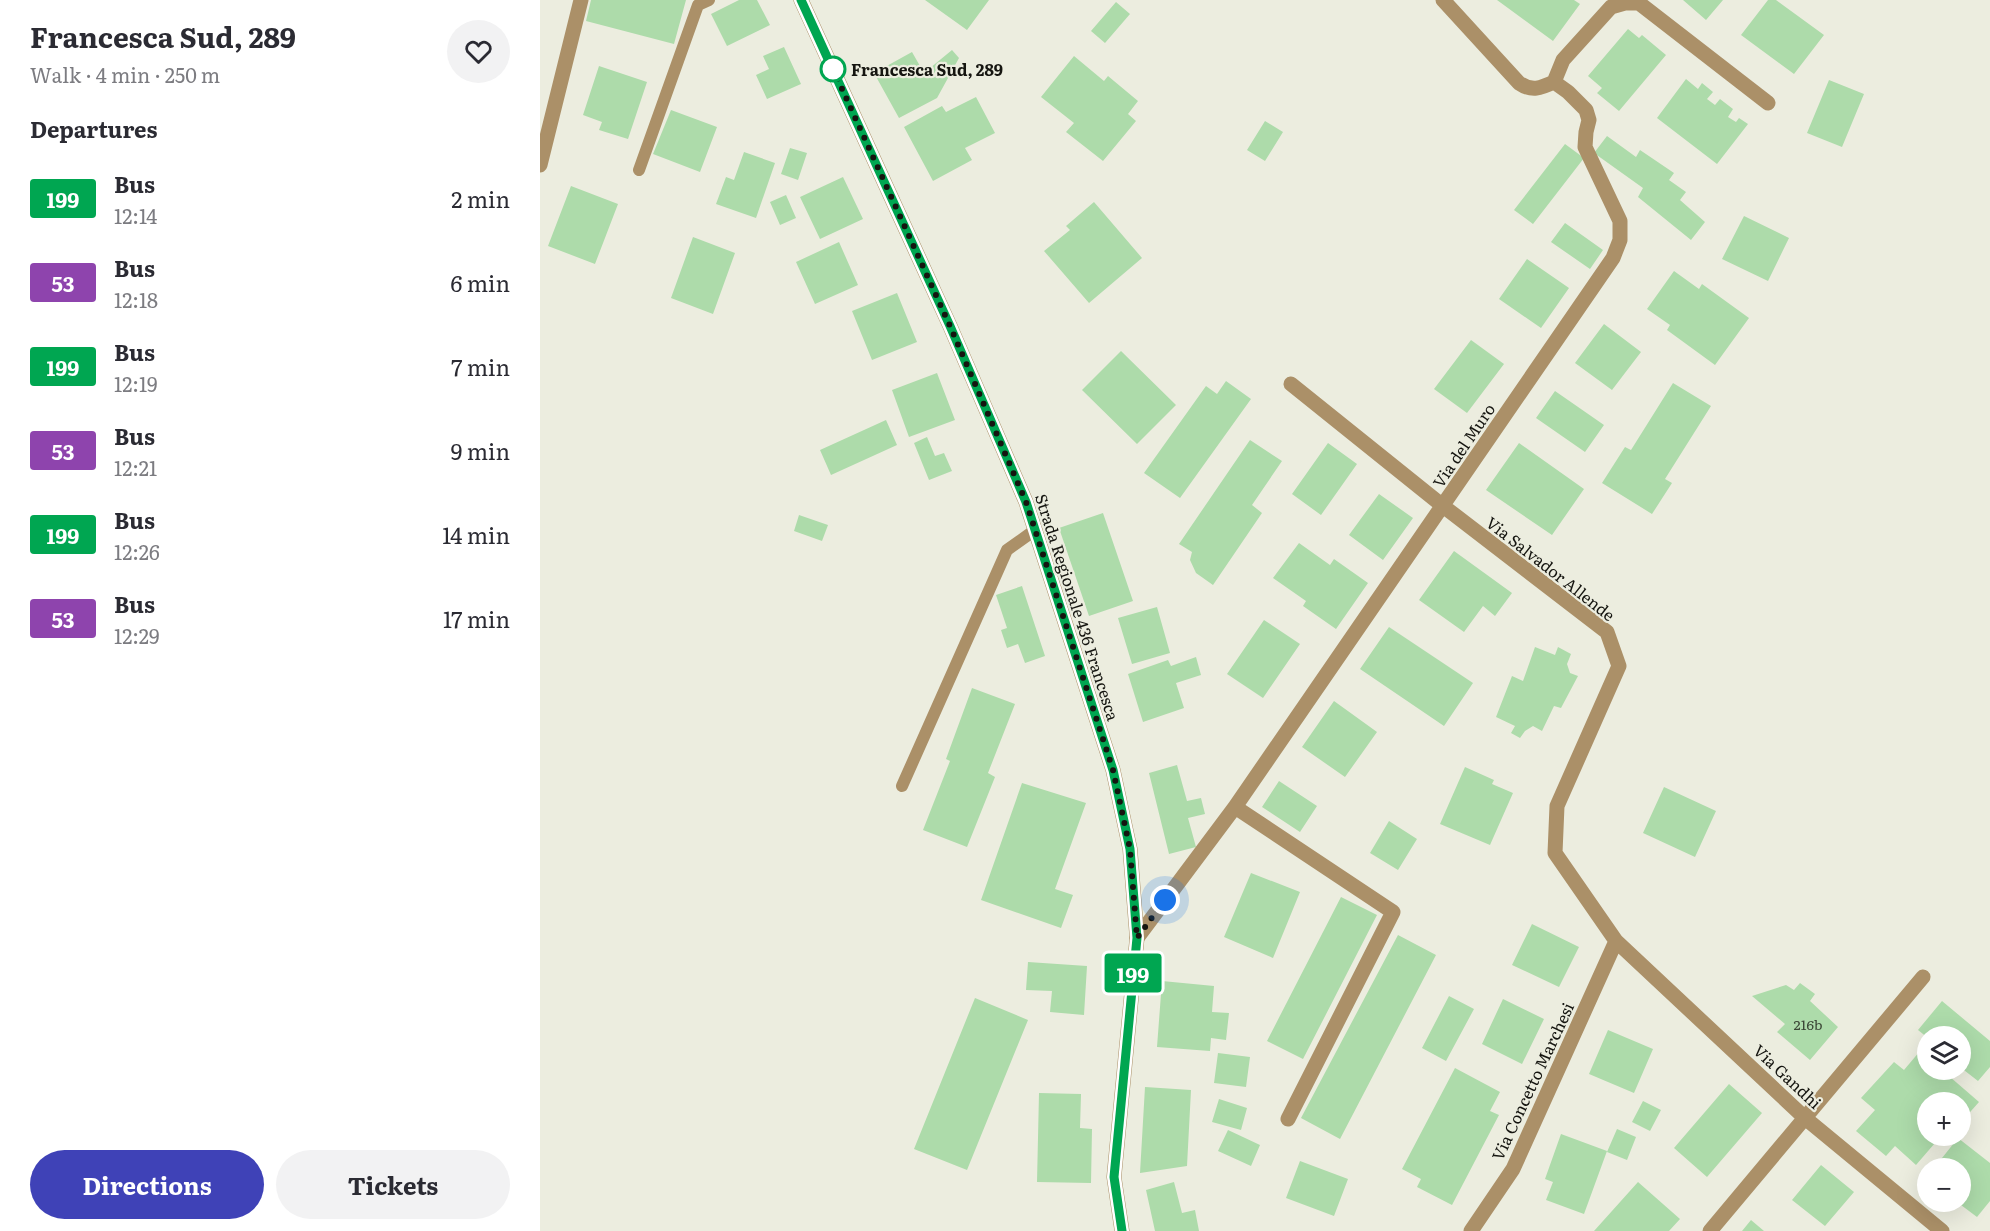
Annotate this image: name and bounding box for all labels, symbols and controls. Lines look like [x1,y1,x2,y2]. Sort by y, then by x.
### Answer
text: Francesca Sud, 289 [30,15,296,57]
button: heart [447,20,510,83]
marker: Francesca Sud, 289 [820,56,846,82]
place label: Francesca Sud, 289 [851,57,1003,81]
text: Walk · 4 min · 250 m [30,59,220,89]
text: Departures [30,112,157,145]
text: Bus [114,167,155,200]
text: 2 min [451,182,510,215]
text: 199 [47,183,79,214]
text: 12:14 [114,200,157,230]
text: Bus [114,251,155,284]
text: 6 min [451,266,510,299]
text: 53 [52,267,74,298]
text: 12:18 [114,284,158,314]
text: Bus [114,335,155,368]
text: 7 min [451,350,510,383]
text: 199 [47,351,79,382]
text: 12:19 [114,368,158,398]
street label: Via del Muro [1426,398,1500,492]
text: Bus [114,419,155,452]
text: 9 min [451,434,510,467]
text: 53 [52,435,74,466]
text: 12:21 [114,452,157,482]
street label: Strada Regionale 436 Francesca [1030,490,1126,724]
text: Bus [114,503,155,536]
street label: Via Salvador Allende [1481,510,1621,626]
text: 14 min [442,518,510,551]
text: 199 [47,519,79,550]
text: 12:26 [114,536,160,566]
text: Bus [114,587,155,620]
text: 17 min [443,602,510,635]
text: 53 [52,603,74,634]
text: 12:29 [114,620,159,650]
your location [1150,885,1180,915]
line badge: 199 [1098,954,1168,992]
text: 199 [1117,958,1149,989]
street label: Via Concetto Marchesi [1485,998,1579,1164]
house number: 216b [1794,1014,1822,1034]
map controls [1917,1026,1971,1212]
button: layers [1917,1026,1971,1080]
street label: Via Gandhi [1749,1038,1827,1114]
button: + [1917,1092,1971,1146]
button: Directions [30,1150,264,1219]
button: Tickets [276,1150,510,1219]
button: − [1917,1158,1971,1212]

